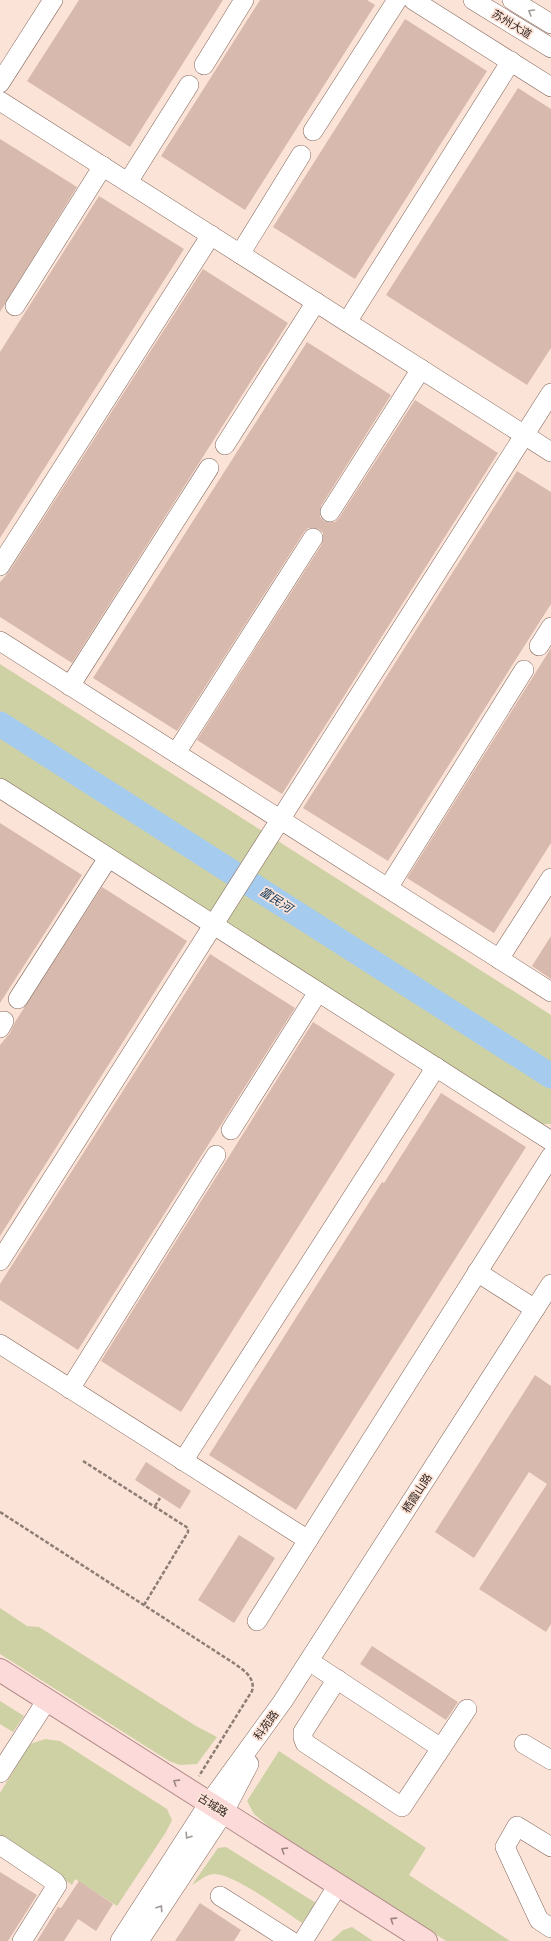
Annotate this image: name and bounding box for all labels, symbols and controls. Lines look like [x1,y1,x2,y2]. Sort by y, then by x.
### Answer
street label: 苏州大道 [490,8,534,40]
one-way arrow [528,9,535,16]
water label: 富民河 [257,884,297,917]
street label: 栖霞山路 [400,1471,434,1515]
street label: 科苑路 [251,1708,281,1742]
one-way arrow [174,1780,181,1787]
street label: 古城路 [196,1791,230,1819]
one-way arrow [186,1832,193,1839]
one-way arrow [281,1847,288,1855]
one-way arrow [155,1906,162,1913]
one-way arrow [390,1917,397,1925]

